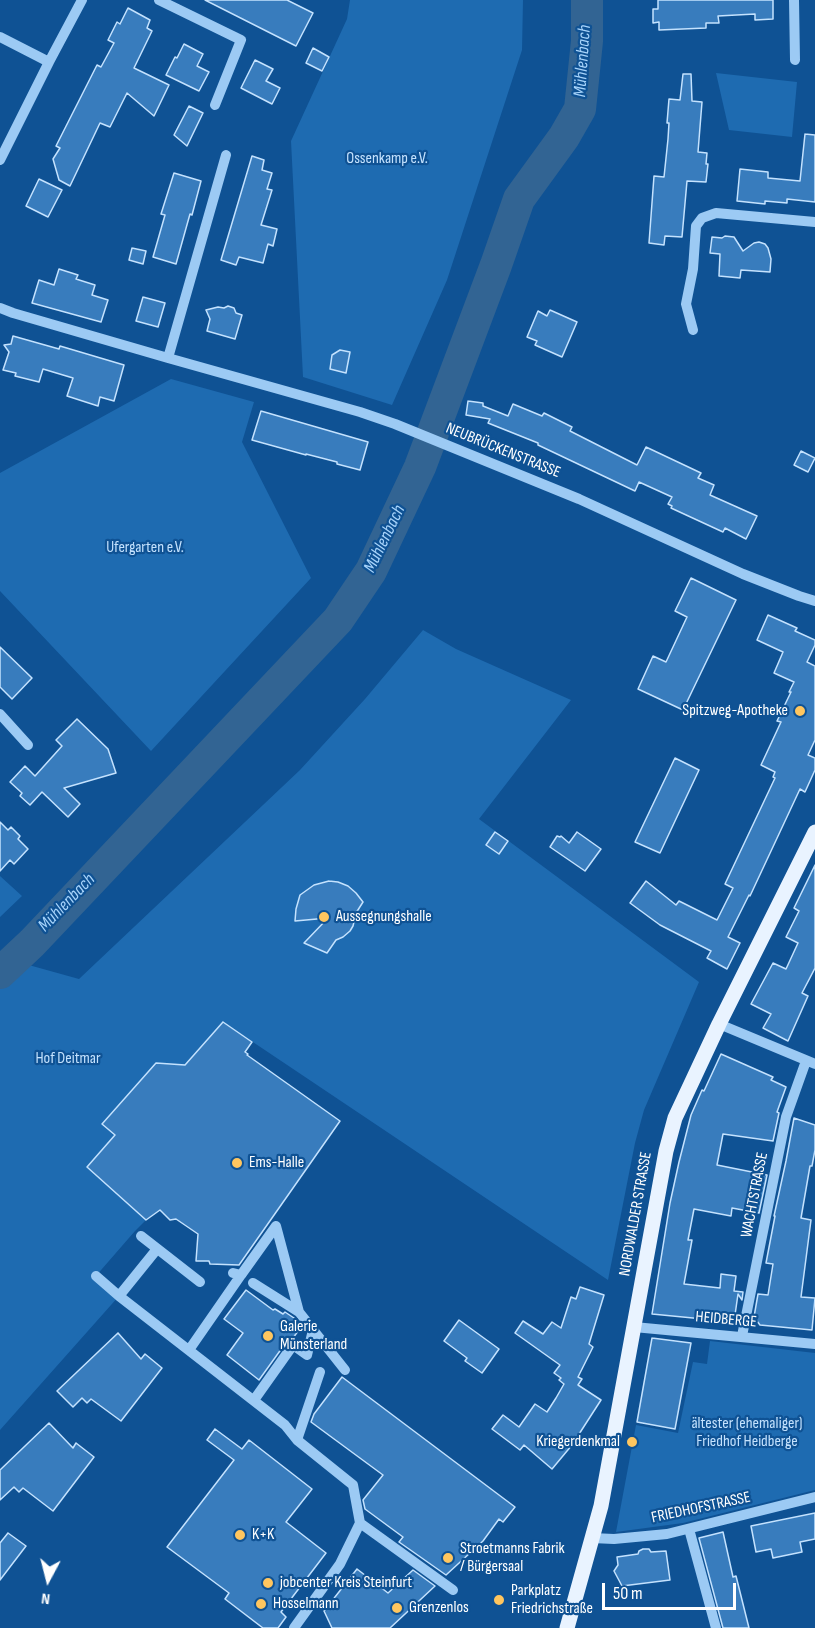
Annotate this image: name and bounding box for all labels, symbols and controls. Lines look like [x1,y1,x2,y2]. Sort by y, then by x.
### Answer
water label: Mühlenbach [570,24,596,98]
park label: Ossenkamp e.V. [346,149,428,169]
street label: NEUBRÜCKENSTRASSE [443,419,563,483]
water label: Mühlenbach [359,502,411,576]
park label: Ufergarten e.V. [106,538,184,558]
place label: Spitzweg-Apotheke [682,701,788,721]
marker: Spitzweg-Apotheke [793,704,807,718]
water label: Mühlenbach [34,869,100,937]
place label: Aussegnungshalle [336,907,432,927]
marker: Aussegnungshalle [317,910,331,924]
park label: Hof Deitmar [35,1049,101,1069]
street label: NORDWALDER STRASSE [616,1150,656,1278]
street label: WACHTSTRASSE [737,1151,773,1239]
place label: Ems-Halle [249,1153,304,1173]
marker: Ems-Halle [230,1156,244,1170]
street label: HEIDBERGE [695,1308,757,1332]
place label: Galerie Münsterland [280,1317,347,1355]
marker: Galerie Münsterland [261,1329,275,1343]
park label: ältester (ehemaliger) Friedhof Heidberge [691,1414,803,1452]
place label: Kriegerdenkmal [536,1432,620,1452]
marker: Kriegerdenkmal [625,1435,639,1449]
street label: FRIEDHOFSTRASSE [650,1488,752,1528]
place label: K+K [252,1525,274,1545]
marker: K+K [233,1528,247,1542]
place label: Stroetmanns Fabrik / Bürgersaal [460,1539,565,1577]
north arrow [18,1550,78,1610]
marker: Stroetmanns Fabrik / Bürgersaal [441,1551,455,1565]
scale bar [605,1571,738,1609]
place label: jobcenter Kreis Steinfurt [280,1573,412,1593]
marker: jobcenter Kreis Steinfurt [261,1576,275,1590]
place label: Parkplatz Friedrichstraße [511,1581,593,1619]
text: 50 m [613,1583,643,1604]
text: N [40,1588,51,1608]
marker: Parkplatz Friedrichstraße [492,1593,506,1607]
place label: Hosselmann [273,1594,339,1614]
marker: Hosselmann [254,1597,268,1611]
place label: Grenzenlos [409,1598,469,1618]
marker: Grenzenlos [390,1601,404,1615]

